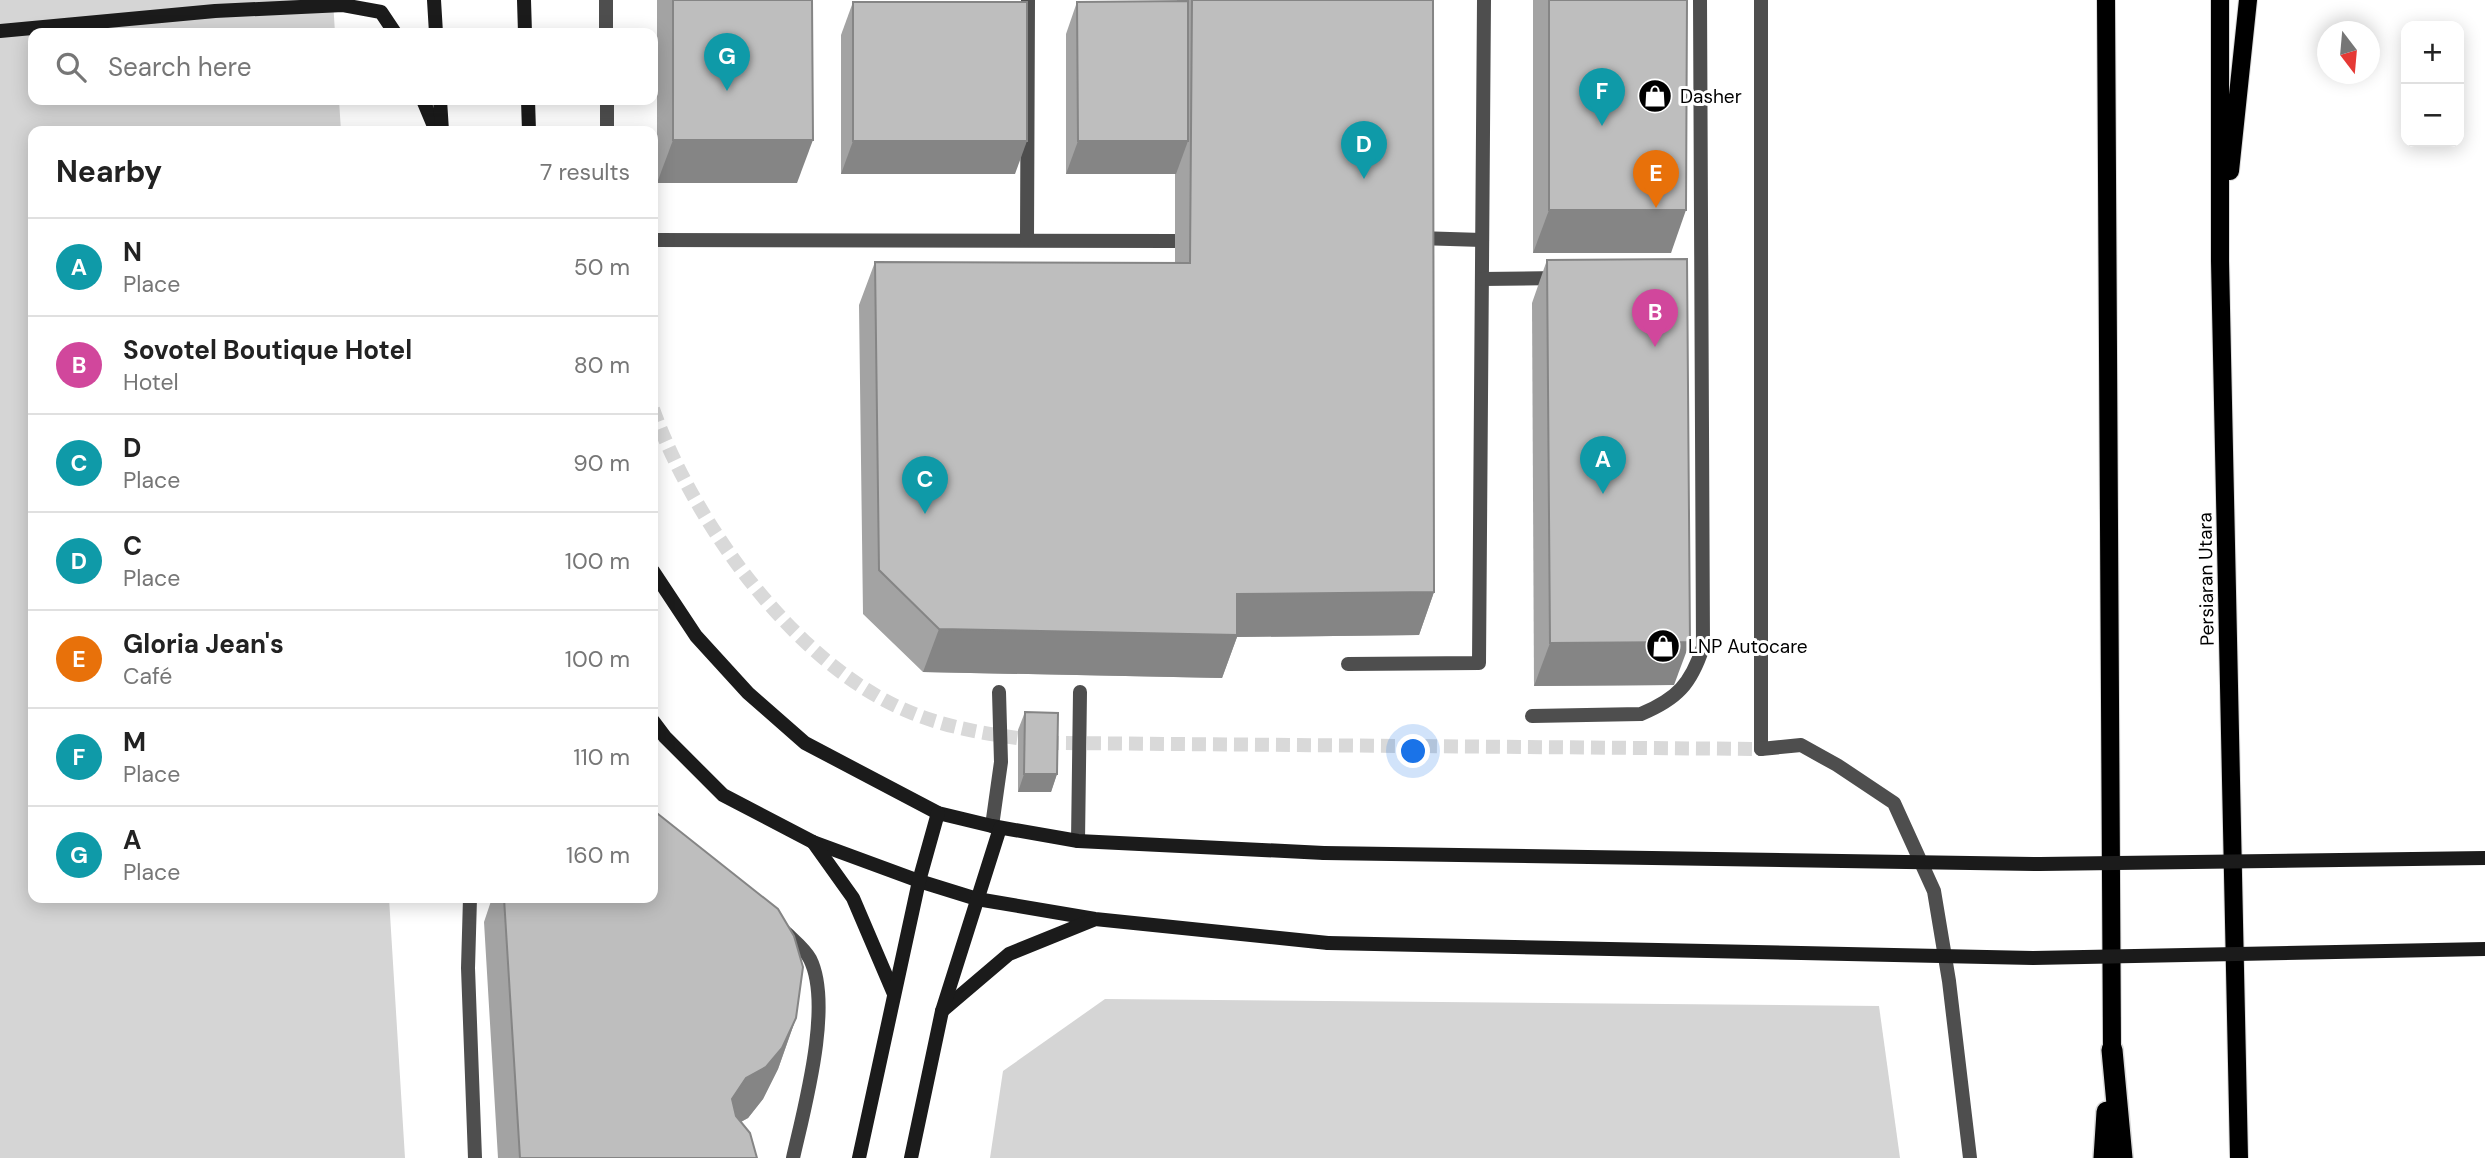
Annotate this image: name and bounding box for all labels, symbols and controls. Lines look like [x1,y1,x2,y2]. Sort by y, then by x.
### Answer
north arrow [2317,21,2380,84]
map controls [2401,21,2464,147]
button: + [2401,21,2464,84]
search box [28,28,658,105]
pin: G [704,33,750,91]
icon: search [52,48,90,86]
text: Search here [108,50,251,84]
pin: F [1579,68,1625,126]
shop icon: Dasher [1636,77,1674,115]
place label: Dasher [1680,84,1742,109]
button: − [2401,84,2464,147]
pin: D [1341,121,1387,179]
pin: E [1633,150,1679,208]
text: Nearby [56,152,162,191]
text: 7 results [540,157,630,187]
text: N [123,235,142,269]
text: A [71,252,87,282]
text: 50 m [574,252,630,282]
text: Place [123,269,180,299]
pin: B [1632,289,1678,347]
text: Sovotel Boutique Hotel [123,333,412,367]
text: B [72,350,86,380]
text: 80 m [574,350,630,380]
text: Hotel [123,367,179,397]
text: D [123,431,141,465]
pin: A [1580,436,1626,494]
text: C [71,448,87,478]
text: 90 m [573,448,630,478]
pin: C [902,456,948,514]
text: Place [123,465,180,495]
street label: Persiaran Utara [2192,512,2220,646]
text: C [123,529,142,563]
text: D [71,546,87,576]
text: 100 m [565,546,630,576]
text: Place [123,563,180,593]
text: Gloria Jean's [123,627,284,661]
shop icon: LNP Autocare [1644,627,1682,665]
place label: LNP Autocare [1688,634,1808,659]
text: E [72,644,86,674]
text: 100 m [565,644,630,674]
text: Café [123,661,172,691]
text: M [123,725,146,759]
your location [1396,734,1430,768]
text: F [73,742,85,772]
text: 110 m [573,742,630,772]
text: Place [123,759,180,789]
text: A [123,823,141,857]
text: G [70,840,88,870]
text: 160 m [566,840,630,870]
text: Place [123,857,180,887]

